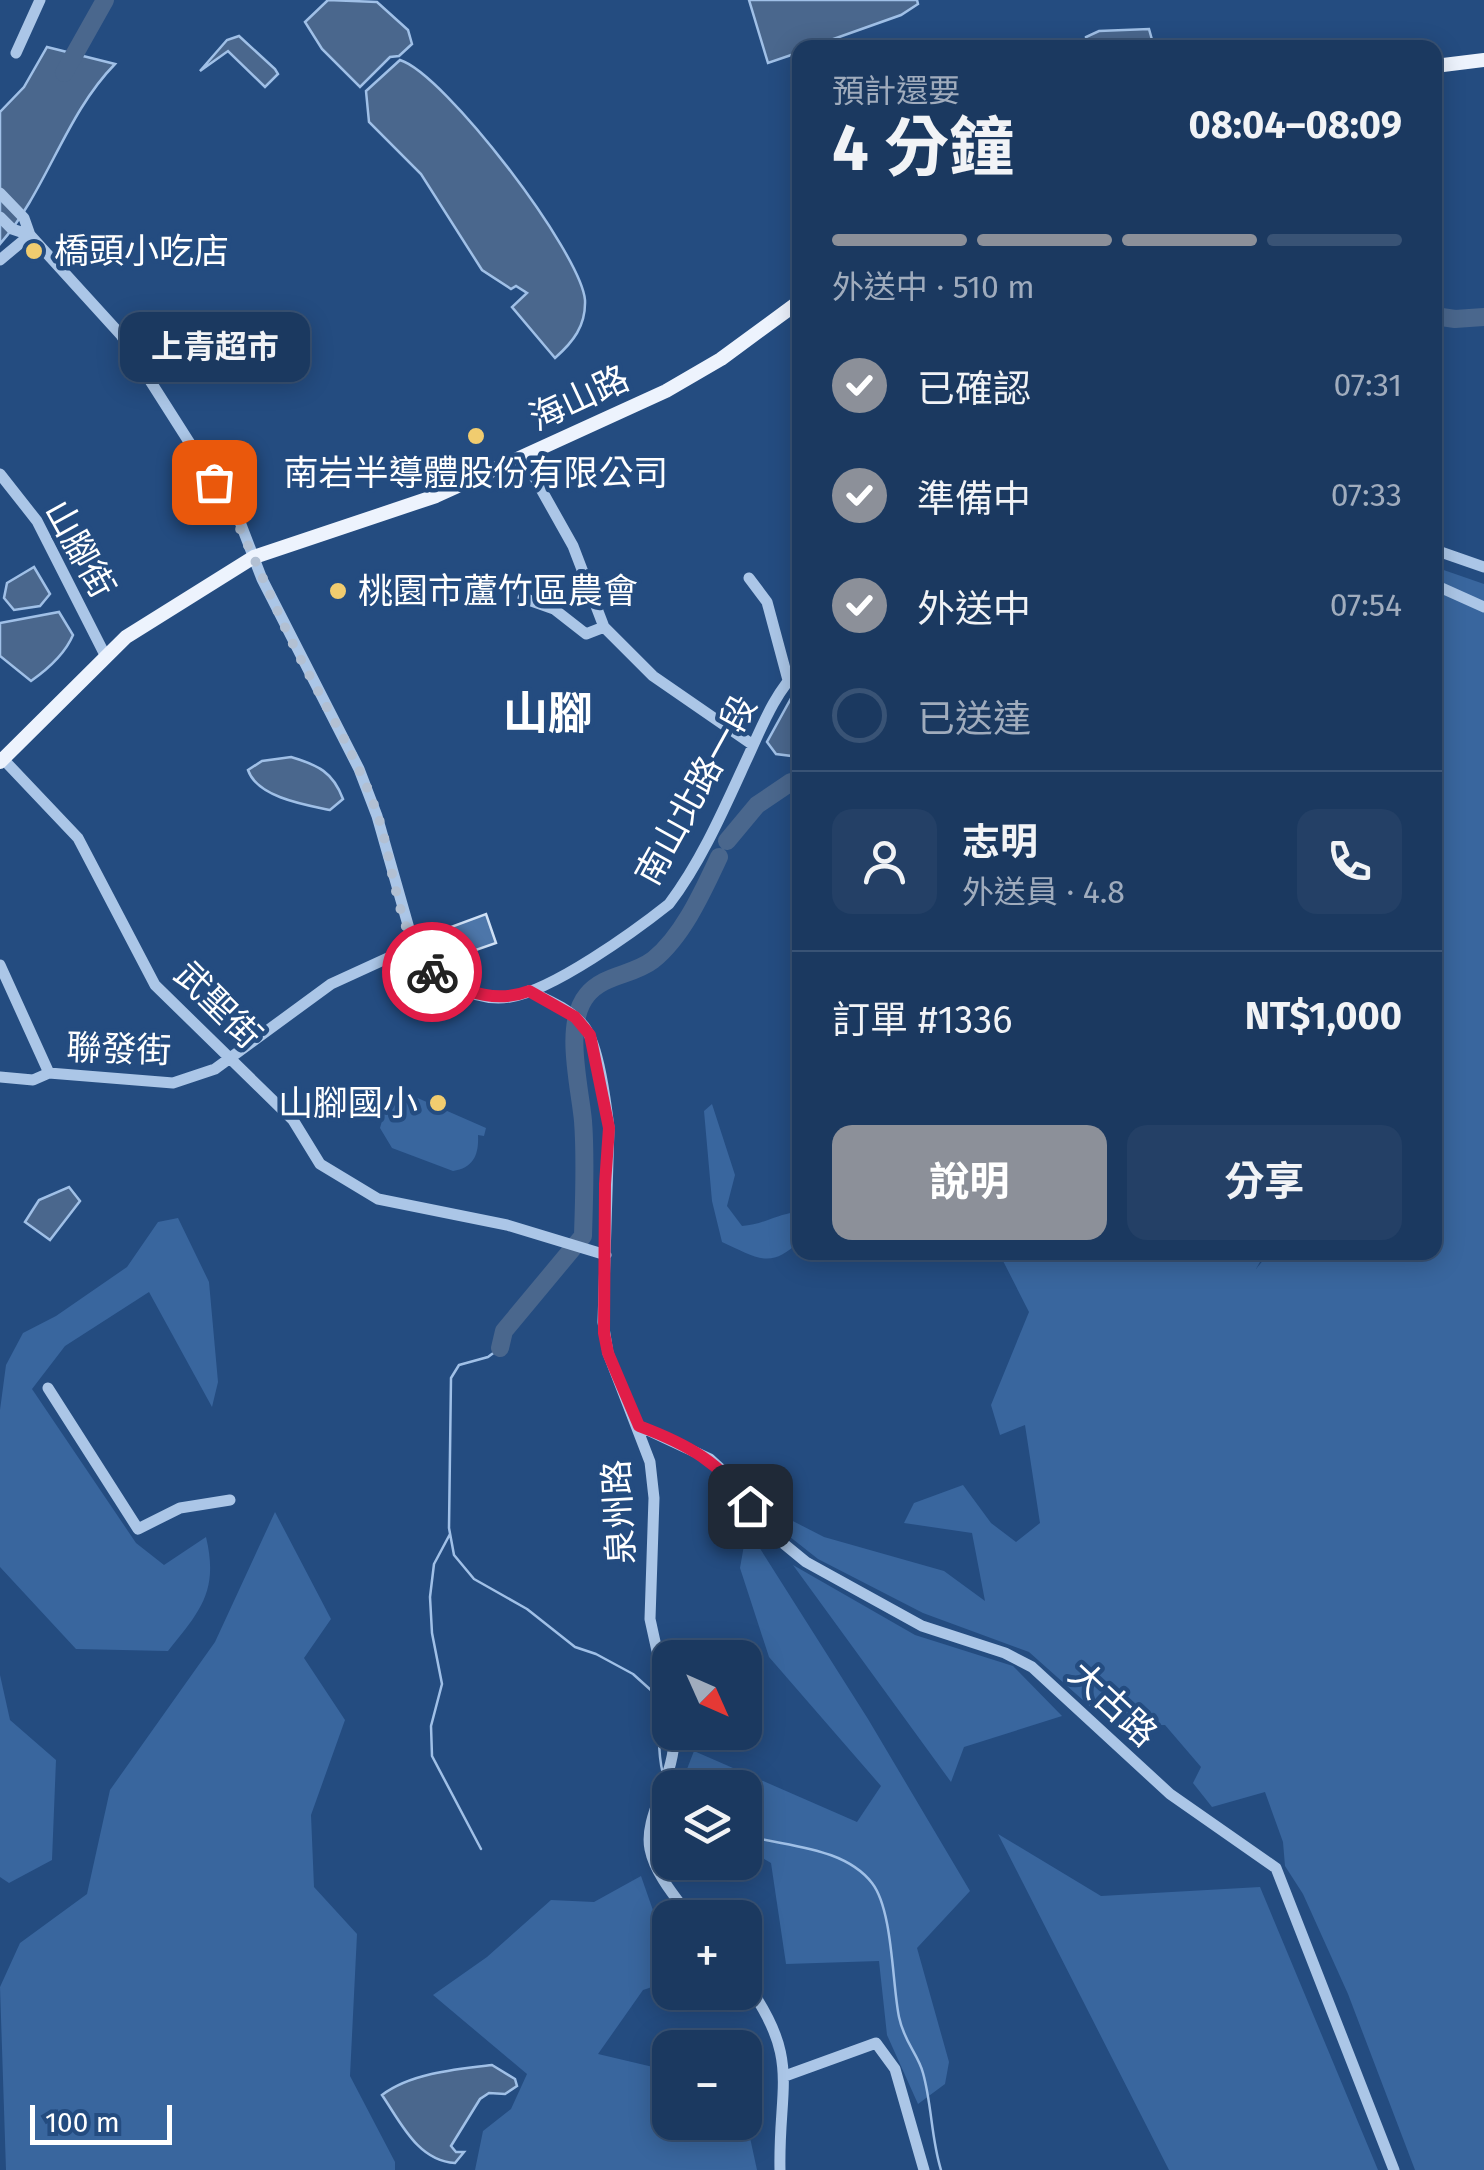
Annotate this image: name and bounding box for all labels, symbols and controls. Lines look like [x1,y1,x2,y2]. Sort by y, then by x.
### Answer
text: 預計還要 [832,72,960,110]
text: 08:04–08:09 [1189,102,1402,148]
text: 4 分鐘 [832,109,1014,187]
place label: 橋頭小吃店 [54,230,229,272]
marker: 橋頭小吃店 [23,240,45,262]
text: 外送中 · 510 m [832,268,1035,306]
callout: 上青超市 [119,312,309,382]
text: 上青超市 [151,328,279,366]
street label: 海山路 [523,357,635,439]
icon: check [832,358,887,413]
text: 已確認 [917,366,1031,412]
text: 07:31 [1334,366,1402,404]
marker: 南岩半導體股份有限公司 [465,425,487,447]
pin [172,440,257,525]
place label: 南岩半導體股份有限公司 [283,452,669,494]
icon: bag [187,455,242,510]
icon: check [832,468,887,523]
text: 準備中 [917,476,1031,522]
text: 07:33 [1331,476,1402,514]
street label: 山腳街 [36,493,124,605]
place label: 桃園市蘆竹區農會 [358,570,638,612]
icon: check [832,578,887,633]
marker: 桃園市蘆竹區農會 [327,580,349,602]
text: 外送中 [917,586,1031,632]
text: 07:54 [1330,586,1402,624]
district label: 山腳 [503,687,593,741]
street label: 南山北路一段 [627,688,765,892]
text: 已送達 [917,696,1031,742]
button: person [832,809,937,914]
button: phone [1297,809,1402,914]
text: 志明 [962,819,1038,865]
text: 外送員 · 4.8 [962,873,1125,911]
courier [382,922,482,1022]
icon: bike [405,945,460,1000]
street label: 武聖街 [166,953,270,1057]
text: NT$1,000 [1245,993,1402,1039]
text: 訂單 #1336 [832,997,1012,1043]
street label: 聯發街 [66,1026,172,1072]
place label: 山腳國小 [278,1082,418,1124]
marker: 山腳國小 [427,1092,449,1114]
button: 說明 [832,1125,1107,1240]
button: 分享 [1127,1125,1402,1240]
street label: 泉州路 [595,1458,643,1566]
pin [708,1464,793,1549]
icon: home [723,1479,778,1534]
north arrow [652,1640,762,1750]
map controls [652,1640,762,2140]
street label: 大古路 [1060,1653,1166,1755]
button: layers [652,1770,762,1880]
button: + [652,1900,762,2010]
button: − [652,2030,762,2140]
scale bar [30,2100,172,2144]
text: 100 m [45,2106,120,2139]

